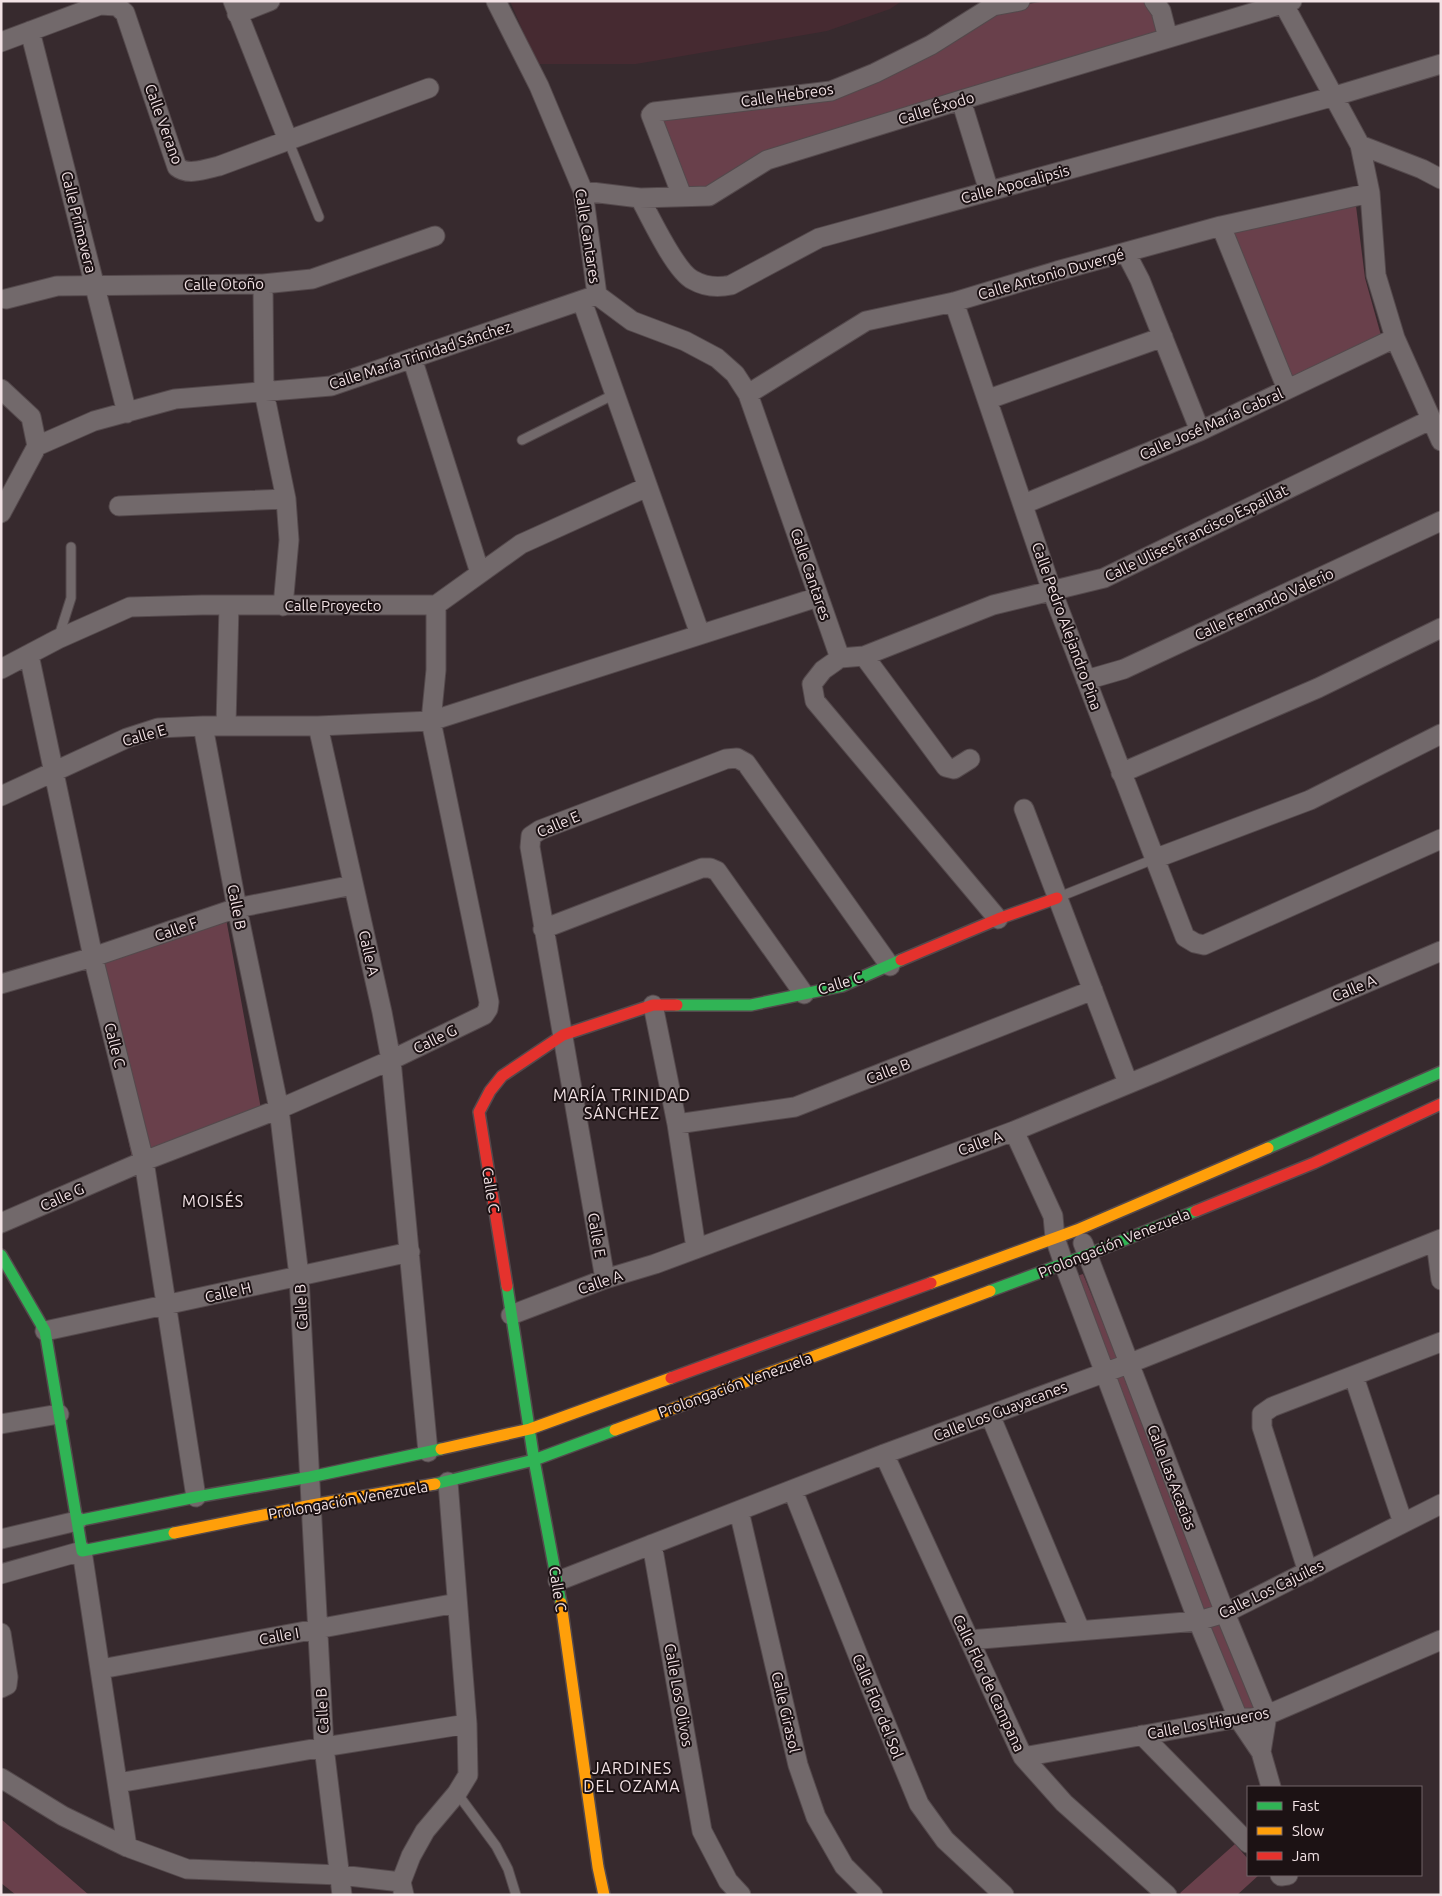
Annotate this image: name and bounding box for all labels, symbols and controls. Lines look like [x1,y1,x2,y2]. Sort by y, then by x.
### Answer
street label: Calle Hebreos [740,80,834,110]
street label: Calle Verano [142,81,186,167]
street label: Calle Éxodo [896,88,976,128]
street label: Calle Apocalipsis [959,161,1071,207]
street label: Calle Primavera [58,169,100,275]
street label: Calle Cantares [572,187,604,285]
street label: Calle Antonio Duvergé [976,245,1126,303]
street label: Calle Otoño [184,275,264,293]
street label: Calle María Trinidad Sánchez [327,317,513,393]
street label: Calle José María Cabral [1137,385,1285,463]
street label: Calle Ulises Francisco Espaillat [1102,481,1290,585]
street label: Calle Cantares [787,526,835,622]
street label: Calle Pedro Alejandro Pina [1029,540,1105,712]
street label: Calle Fernando Valerio [1192,564,1336,644]
street label: Calle Proyecto [285,597,381,614]
street label: Calle E [120,721,168,749]
street label: Calle E [534,807,582,841]
street label: Calle B [224,883,250,931]
street label: Calle F [152,914,200,944]
street label: Calle A [356,929,383,978]
street label: Calle C [816,968,864,998]
street label: Calle A [1329,971,1379,1005]
street label: Calle C [101,1021,129,1069]
street label: Calle G [410,1021,460,1057]
street label: Calle B [863,1055,913,1087]
district label: MARÍA TRINIDAD SÁNCHEZ [553,1084,691,1122]
street label: Calle A [955,1127,1005,1159]
street label: Calle C [479,1166,503,1214]
street label: Calle G [37,1180,87,1214]
district label: MOISÉS [182,1190,244,1210]
street label: Prolongación Venezuela [1036,1205,1192,1281]
street label: Calle E [585,1211,609,1259]
street label: Calle A [575,1266,625,1298]
street label: Calle H [203,1278,253,1306]
street label: Calle B [291,1284,311,1330]
street label: Prolongación Venezuela [656,1349,814,1421]
street label: Calle Los Guayacanes [931,1378,1069,1444]
street label: Calle Las Acacias [1144,1422,1200,1532]
street label: Prolongación Venezuela [267,1478,429,1522]
street label: Calle Los Cajuiles [1216,1556,1326,1622]
street label: Calle C [546,1565,570,1613]
street label: Calle Flor de Campana [950,1612,1028,1754]
street label: Calle I [258,1624,300,1648]
street label: Calle Los Olivos [662,1642,696,1748]
street label: Calle Flor del Sol [849,1651,907,1761]
street label: Calle Girasol [768,1670,804,1754]
street label: Calle B [312,1688,332,1734]
street label: Calle Los Higueros [1146,1704,1270,1742]
district label: JARDINES DEL OZAMA [583,1759,681,1795]
legend [1247,1786,1422,1876]
text: Fast [1292,1797,1320,1814]
text: Slow [1292,1822,1325,1839]
text: Jam [1292,1847,1320,1864]

